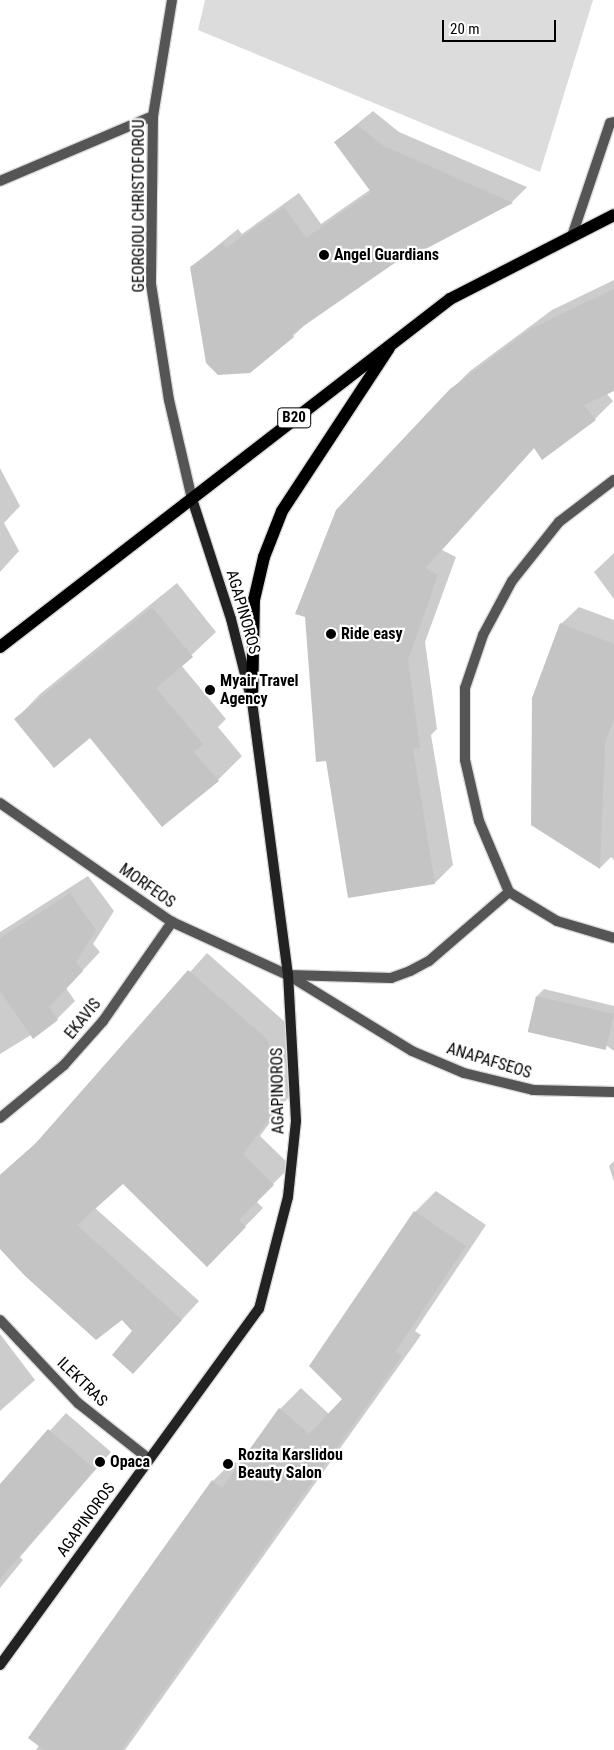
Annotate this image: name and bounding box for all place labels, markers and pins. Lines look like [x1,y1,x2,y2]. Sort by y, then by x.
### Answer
place label: Angel Guardians [334,245,439,265]
marker: Angel Guardians [318,249,330,261]
place label: Ride easy [341,624,403,644]
marker: Ride easy [325,628,337,640]
place label: Myair Travel Agency [220,671,299,709]
marker: Myair Travel Agency [204,684,216,696]
place label: Rozita Karslidou Beauty Salon [238,1445,343,1483]
place label: Opaca [110,1452,150,1472]
marker: Opaca [94,1456,106,1468]
marker: Rozita Karslidou Beauty Salon [222,1458,234,1470]

